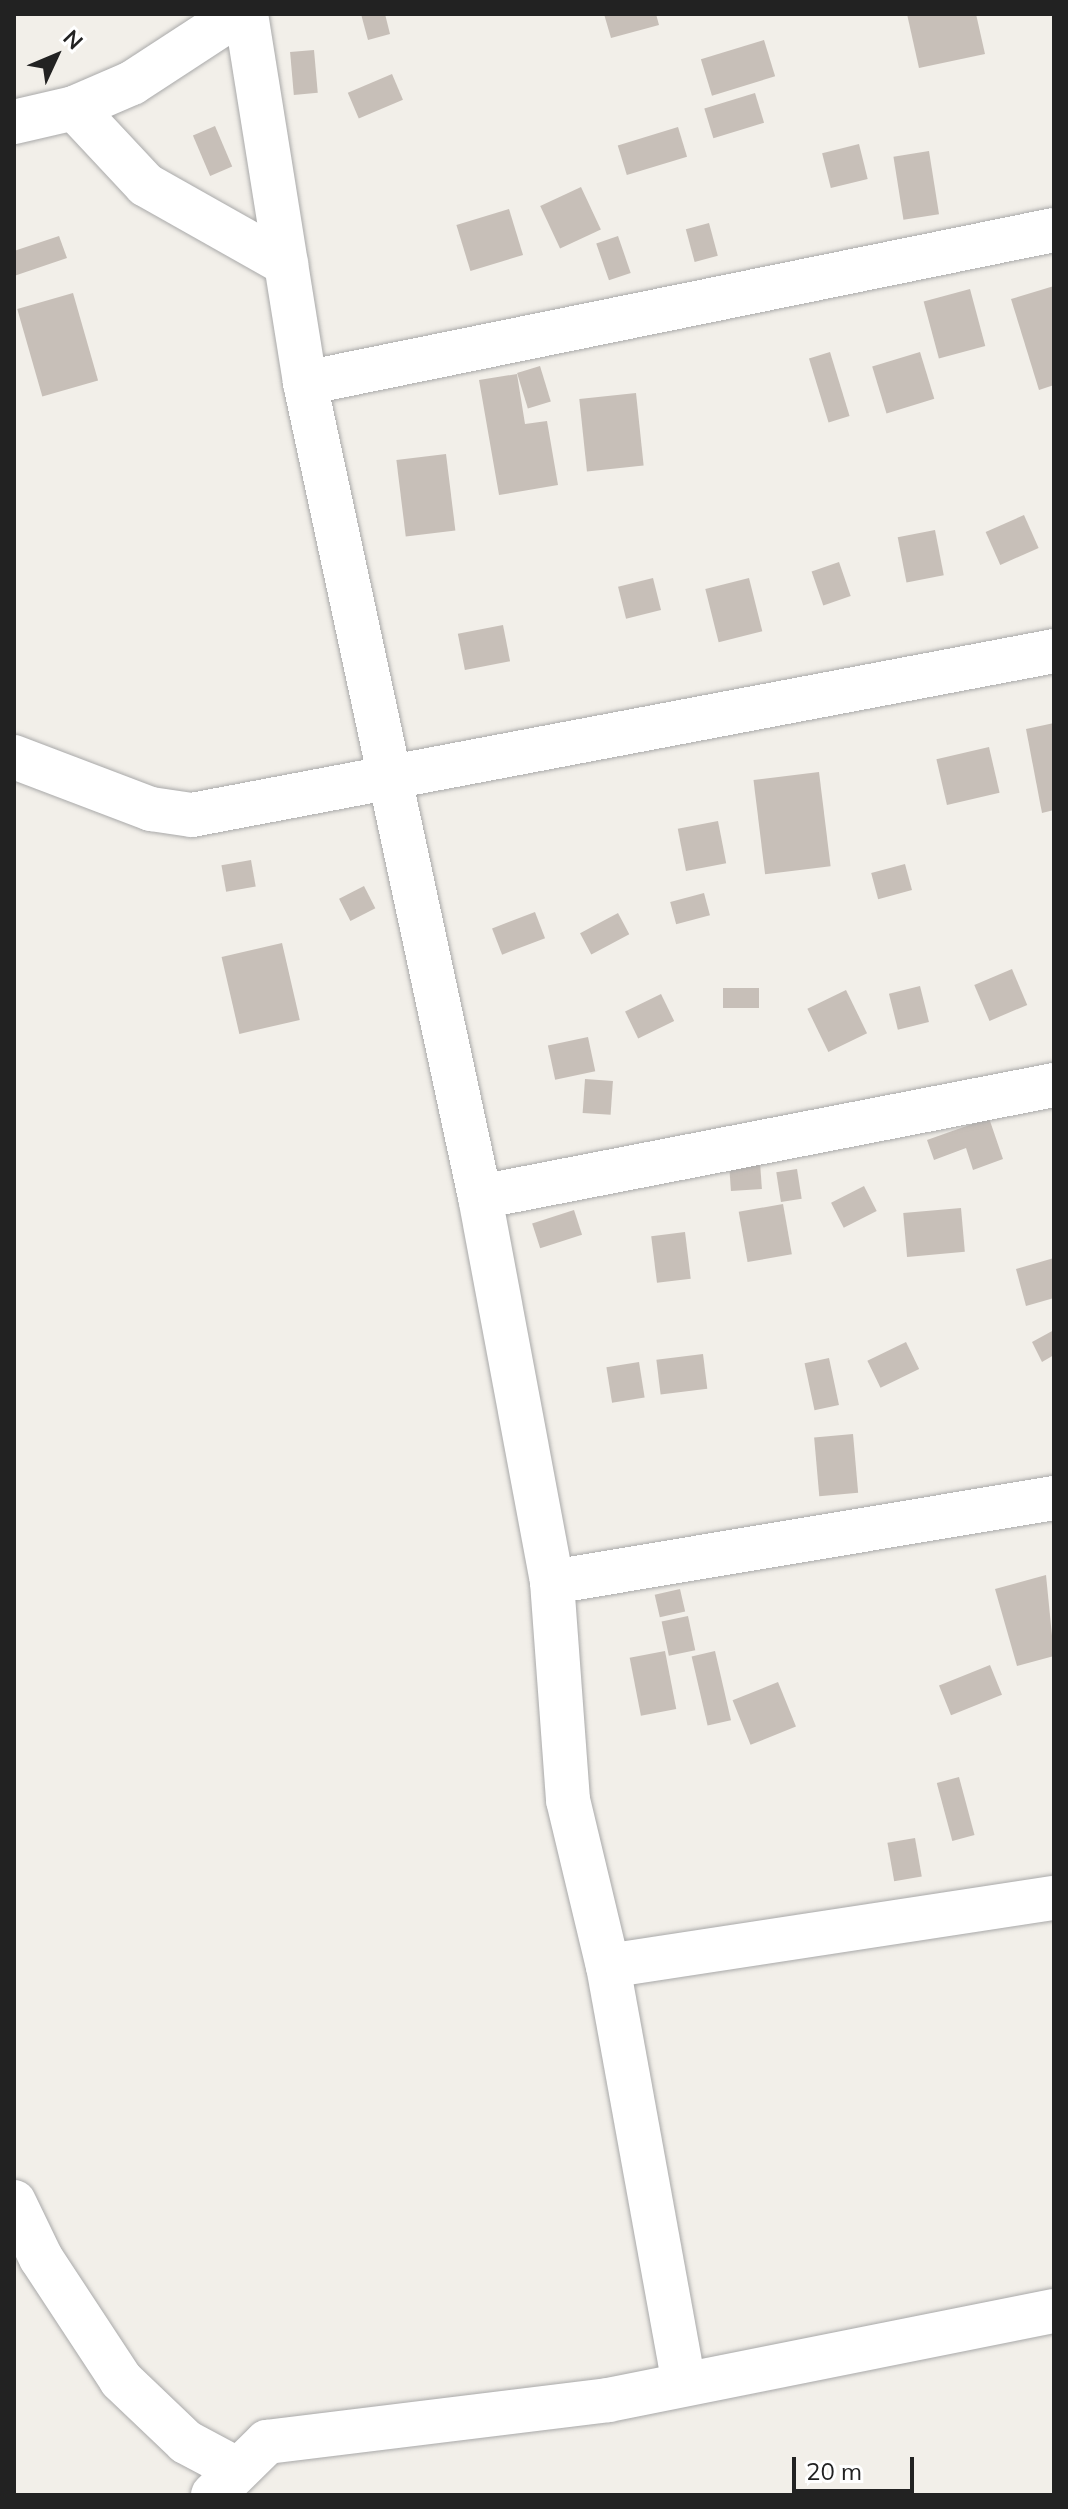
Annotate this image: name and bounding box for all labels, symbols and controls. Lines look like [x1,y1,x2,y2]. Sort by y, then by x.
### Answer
north arrow [16,16,96,96]
text: N [57,24,89,55]
scale bar [796,2441,918,2491]
text: 20 m [806,2456,862,2486]

